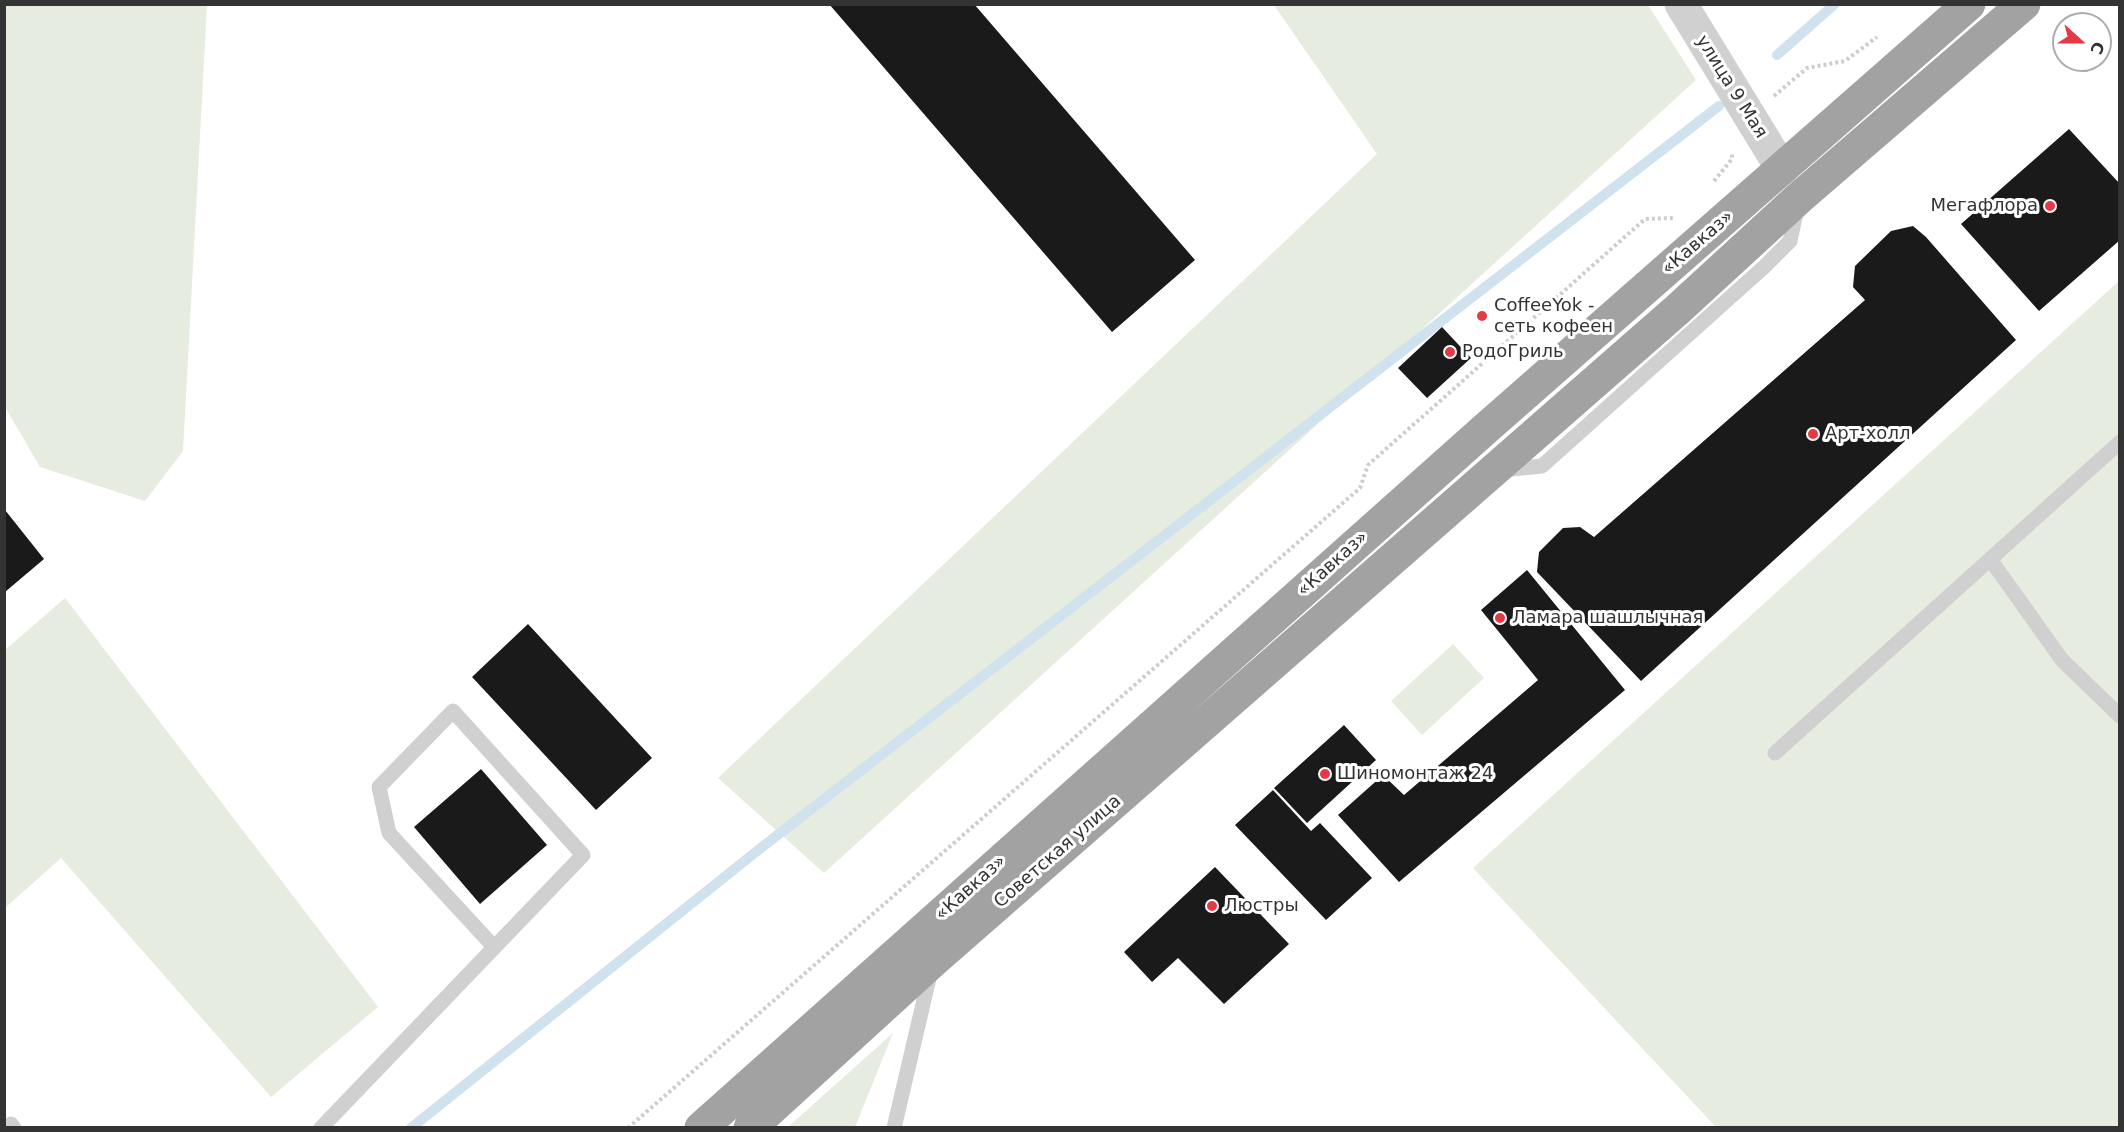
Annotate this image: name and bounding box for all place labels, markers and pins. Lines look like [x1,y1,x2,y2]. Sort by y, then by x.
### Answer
place label: Мегафлора [1931,195,2038,217]
marker: Мегафлора [2043,199,2057,213]
place label: CoffeeYok - сеть кофеен [1494,295,1613,338]
marker: CoffeeYok - сеть кофеен [1475,309,1489,323]
place label: РодоГриль [1462,341,1564,363]
marker: РодоГриль [1443,345,1457,359]
place label: Арт-холл [1825,423,1910,445]
marker: Арт-холл [1806,427,1820,441]
place label: Ламара шашлычная [1512,607,1703,629]
marker: Ламара шашлычная [1493,611,1507,625]
place label: Шиномонтаж 24 [1337,763,1493,785]
marker: Шиномонтаж 24 [1318,767,1332,781]
place label: Люстры [1224,895,1299,917]
marker: Люстры [1205,899,1219,913]

